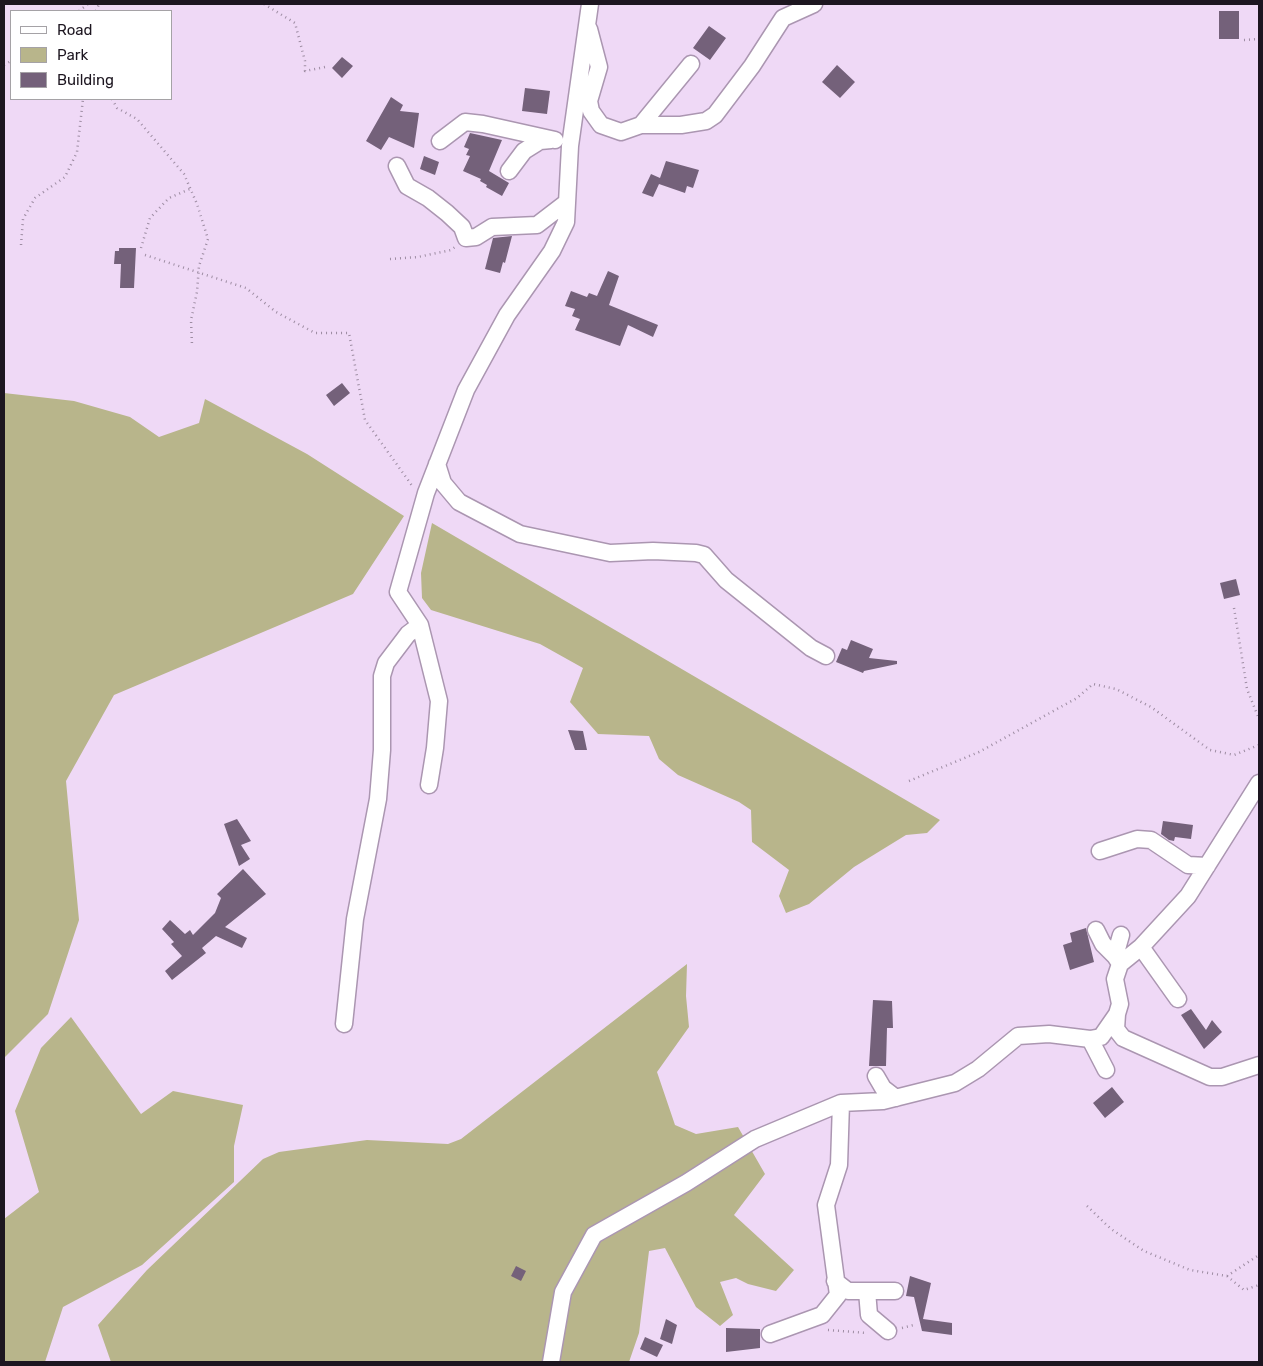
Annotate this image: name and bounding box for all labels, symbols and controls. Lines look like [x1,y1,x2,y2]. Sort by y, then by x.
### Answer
legend [10,10,172,100]
text: Road [57,21,93,39]
text: Park [57,46,88,64]
text: Building [57,71,114,89]

